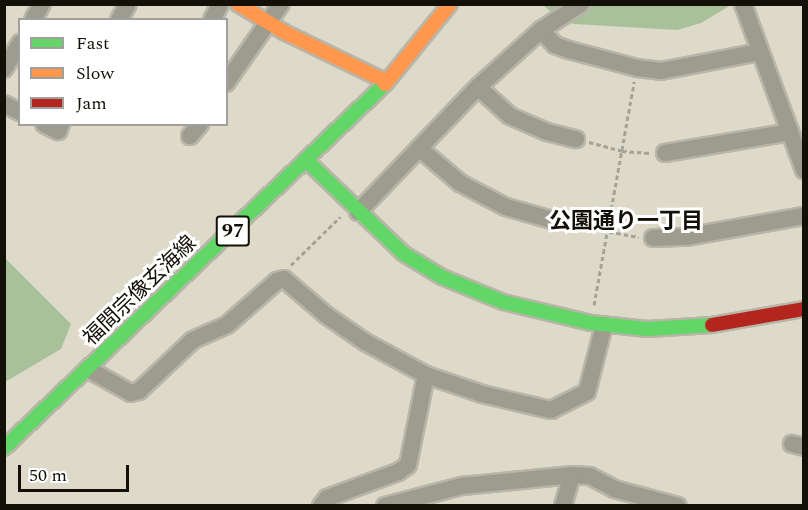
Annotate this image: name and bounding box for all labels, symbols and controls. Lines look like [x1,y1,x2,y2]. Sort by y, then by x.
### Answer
legend [18,18,228,126]
text: Fast [76,30,109,57]
text: Slow [76,60,114,87]
text: Jam [76,90,107,117]
district label: 公園通り一丁目 [549,209,703,235]
road number: 97 [215,214,251,248]
street label: 福間宗像玄海線 [78,231,202,351]
scale bar [21,453,132,491]
text: 50 m [29,462,67,489]

